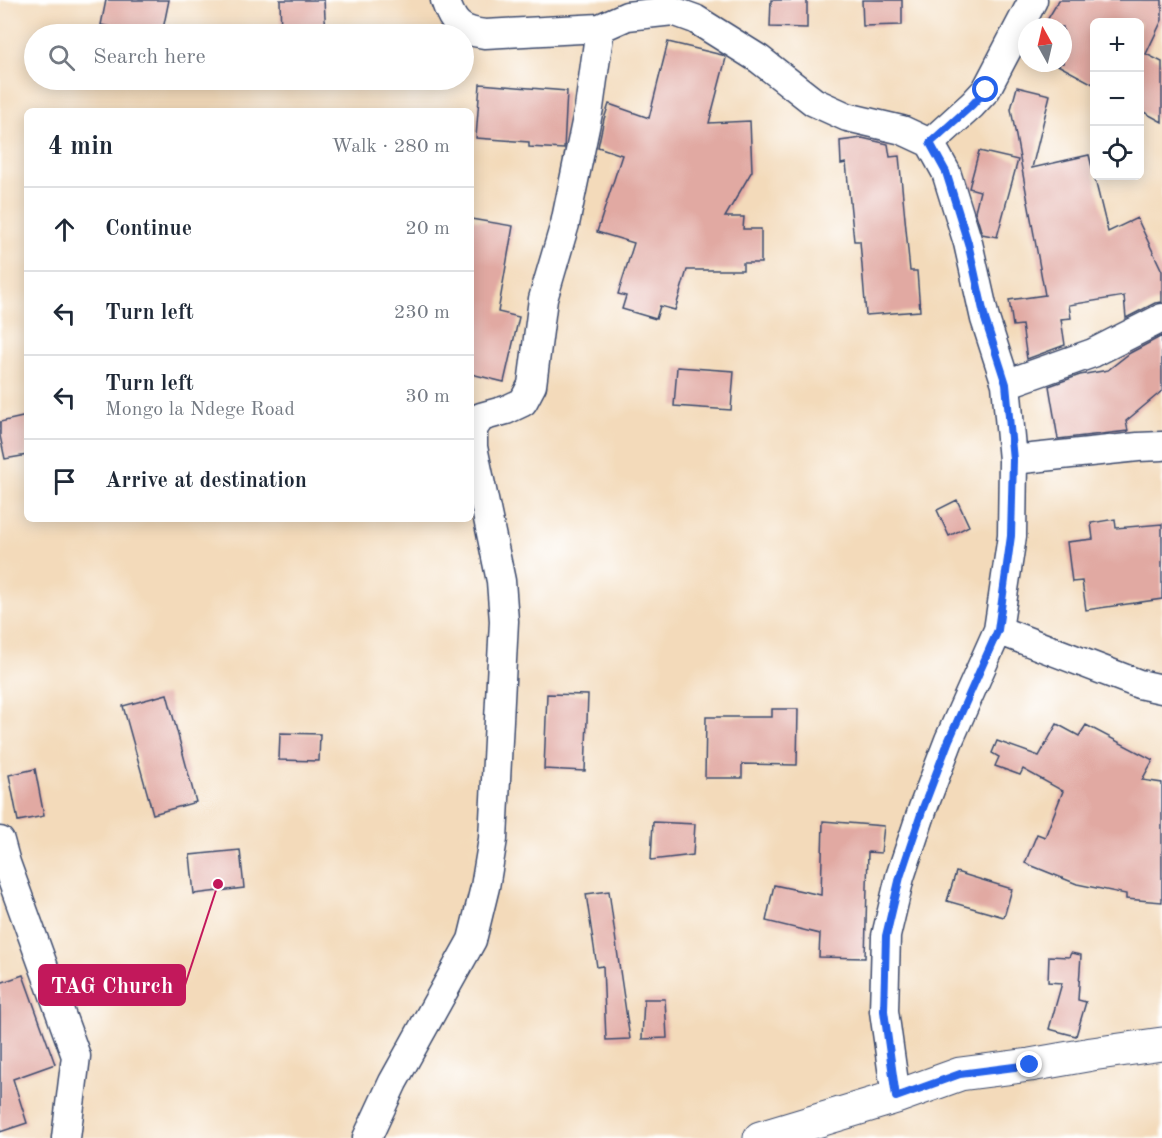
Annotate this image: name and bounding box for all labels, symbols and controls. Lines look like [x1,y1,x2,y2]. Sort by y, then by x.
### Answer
north arrow [1018,18,1072,72]
map controls [1090,18,1144,180]
button: + [1090,18,1144,72]
search box [24,24,474,90]
icon: search [45,41,78,74]
text: Search here [93,46,206,68]
button: − [1090,72,1144,126]
route start [972,76,998,102]
button: locate [1090,126,1144,180]
text: 4 min [48,134,113,160]
text: Walk · 280 m [331,137,450,157]
icon: ahead [48,213,81,246]
text: Continue [105,218,192,240]
text: 20 m [405,219,450,239]
icon: left [48,297,81,330]
text: Turn left [105,302,194,324]
text: 230 m [394,303,450,323]
text: Turn left [105,373,194,395]
icon: left [48,381,81,414]
text: 30 m [405,387,450,407]
text: Mongo la Ndege Road [105,400,295,420]
icon: arrive [48,465,81,498]
text: Arrive at destination [105,470,307,492]
callout: TAG Church [39,965,185,1005]
text: TAG Church [51,976,173,998]
route end [1016,1051,1042,1077]

